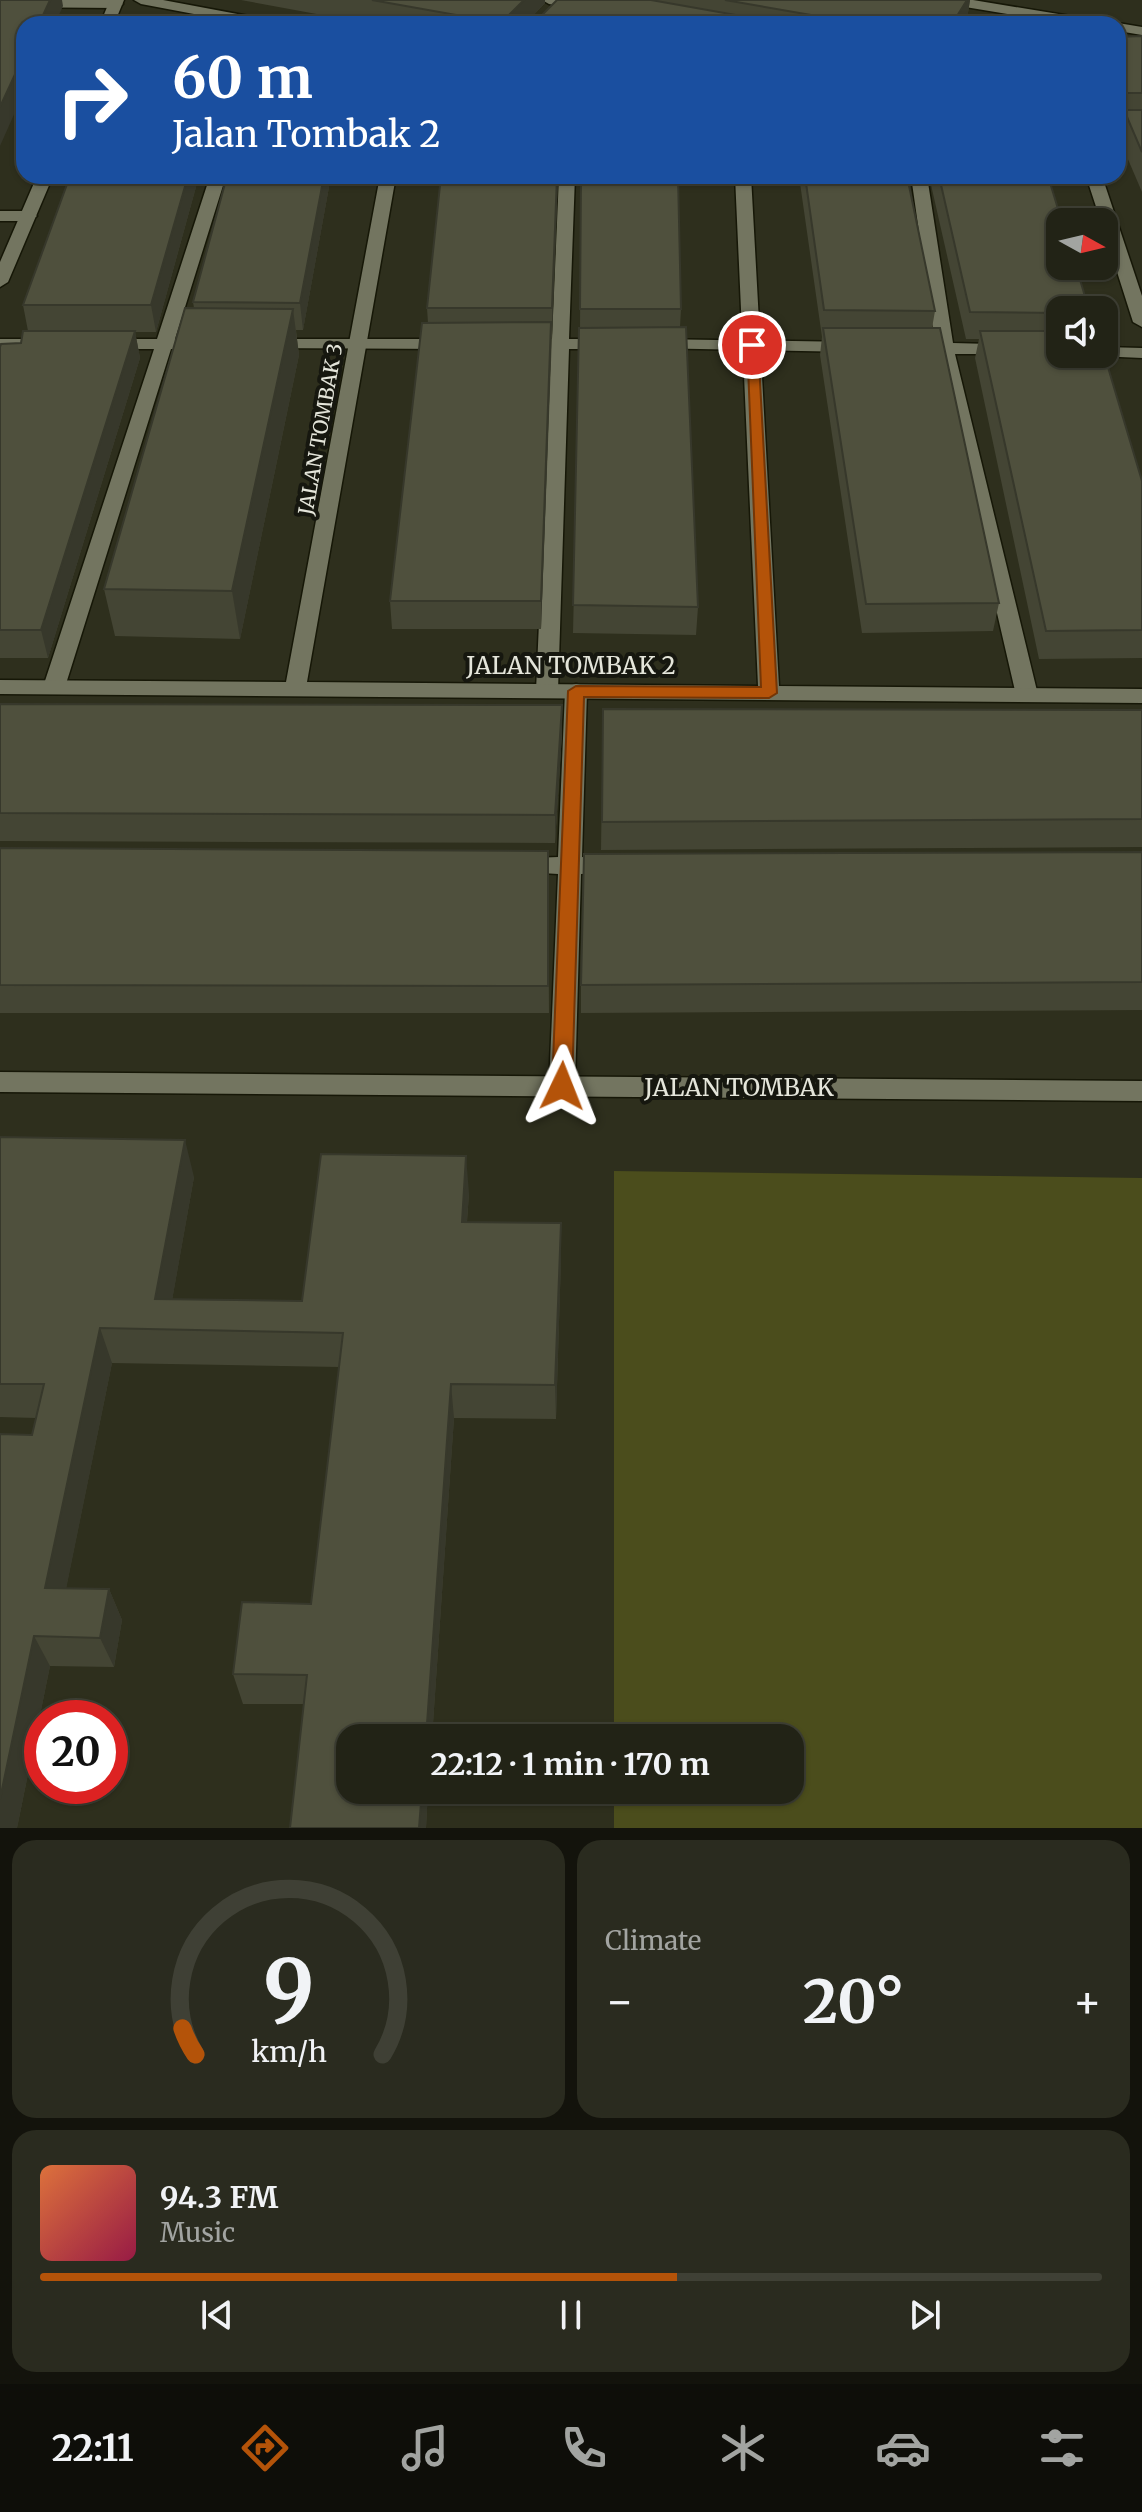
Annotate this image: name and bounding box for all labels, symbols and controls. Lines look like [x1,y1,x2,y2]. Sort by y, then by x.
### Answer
text: 60 m [172,43,313,113]
icon: right [40,48,144,152]
text: Jalan Tombak 2 [172,112,441,157]
north arrow [1046,208,1118,280]
map controls [1046,208,1118,368]
button: sound [1046,296,1118,368]
pin [718,311,786,379]
icon: arrive [730,323,774,367]
street label: JALAN TOMBAK 3 [292,341,347,518]
street label: JALAN TOMBAK 2 [465,650,676,681]
position arrow [520,1044,604,1128]
street label: JALAN TOMBAK [643,1072,834,1103]
speed limit sign: 20 [24,1700,128,1804]
text: 22:12 · 1 min · 170 m [430,1745,710,1783]
text: Climate [605,1924,701,1957]
text: 9 [263,1939,314,2044]
text: 20° [803,1964,904,2039]
text: − [605,1974,634,2029]
text: + [1073,1974,1102,2029]
text: km/h [251,2034,326,2070]
text: 94.3 FM [160,2178,278,2216]
text: Music [160,2216,235,2249]
icon: previous [195,2293,239,2337]
icon: pause [549,2293,593,2337]
icon: next [903,2293,947,2337]
icon: directions [237,2420,293,2476]
icon: music [397,2420,453,2476]
icon: phone [556,2420,612,2476]
icon: climate [715,2420,771,2476]
icon: car [875,2420,931,2476]
icon: filters [1034,2420,1090,2476]
text: 22:11 [52,2426,134,2471]

